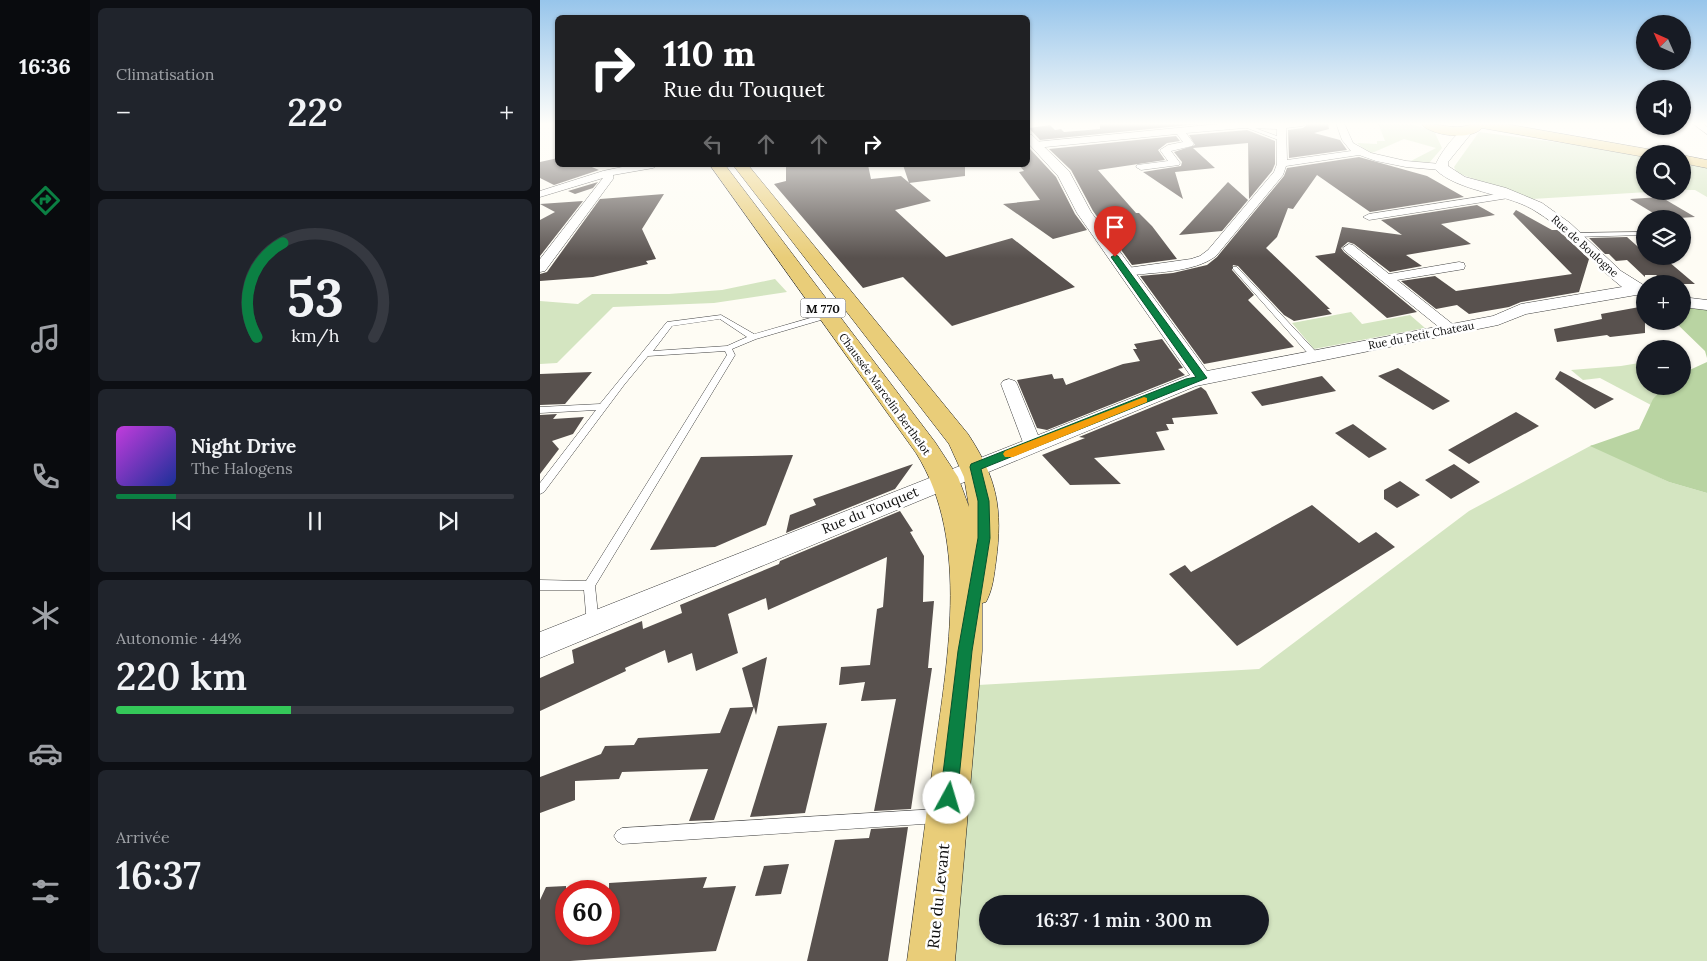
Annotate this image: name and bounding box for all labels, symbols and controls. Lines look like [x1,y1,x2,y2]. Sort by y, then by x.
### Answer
north arrow [1636,15,1691,70]
map controls [1636,15,1691,395]
text: 110 m [663,31,755,76]
icon: right [580,35,645,100]
text: 16:36 [19,52,71,80]
text: Climatisation [116,64,214,84]
text: Rue du Touquet [663,75,825,103]
button: sound [1636,80,1691,135]
text: 22° [287,88,343,136]
text: − [116,95,131,131]
text: + [499,95,514,131]
icon: left [699,130,727,158]
icon: ahead [752,130,780,158]
icon: ahead [805,130,833,158]
icon: right [858,130,886,158]
button: search [1636,145,1691,200]
icon: directions [28,183,63,218]
pin [1094,206,1136,257]
button: layers [1636,210,1691,265]
street label: Rue de Boulogne [1548,212,1622,280]
icon: arrive [1101,213,1129,241]
text: 53 [286,264,344,330]
button: + [1636,275,1691,330]
road number: M 770 [800,298,846,318]
street label: Rue du Petit Chateau [1367,318,1476,352]
icon: music [28,321,63,356]
text: km/h [291,324,339,347]
street label: Chaussée Marcelin Berthelot [836,330,934,458]
button: − [1636,340,1691,395]
text: Night Drive [191,434,296,458]
text: The Halogens [191,458,293,478]
icon: phone [28,459,63,494]
street label: Rue du Touquet [819,482,922,538]
icon: previous [168,507,196,535]
icon: pause [301,507,329,535]
icon: next [434,507,462,535]
icon: climate [28,598,63,633]
text: Autonomie · 44% [116,628,241,648]
text: 220 km [116,652,247,700]
icon: car [28,736,63,771]
position arrow [922,771,974,823]
text: Arrivée [116,827,170,847]
street label: Rue du Levant [923,842,954,950]
text: 16:37 [116,851,201,899]
icon: filters [28,874,63,909]
speed limit sign: 60 [555,880,620,945]
text: 16:37 · 1 min · 300 m [1036,908,1212,932]

